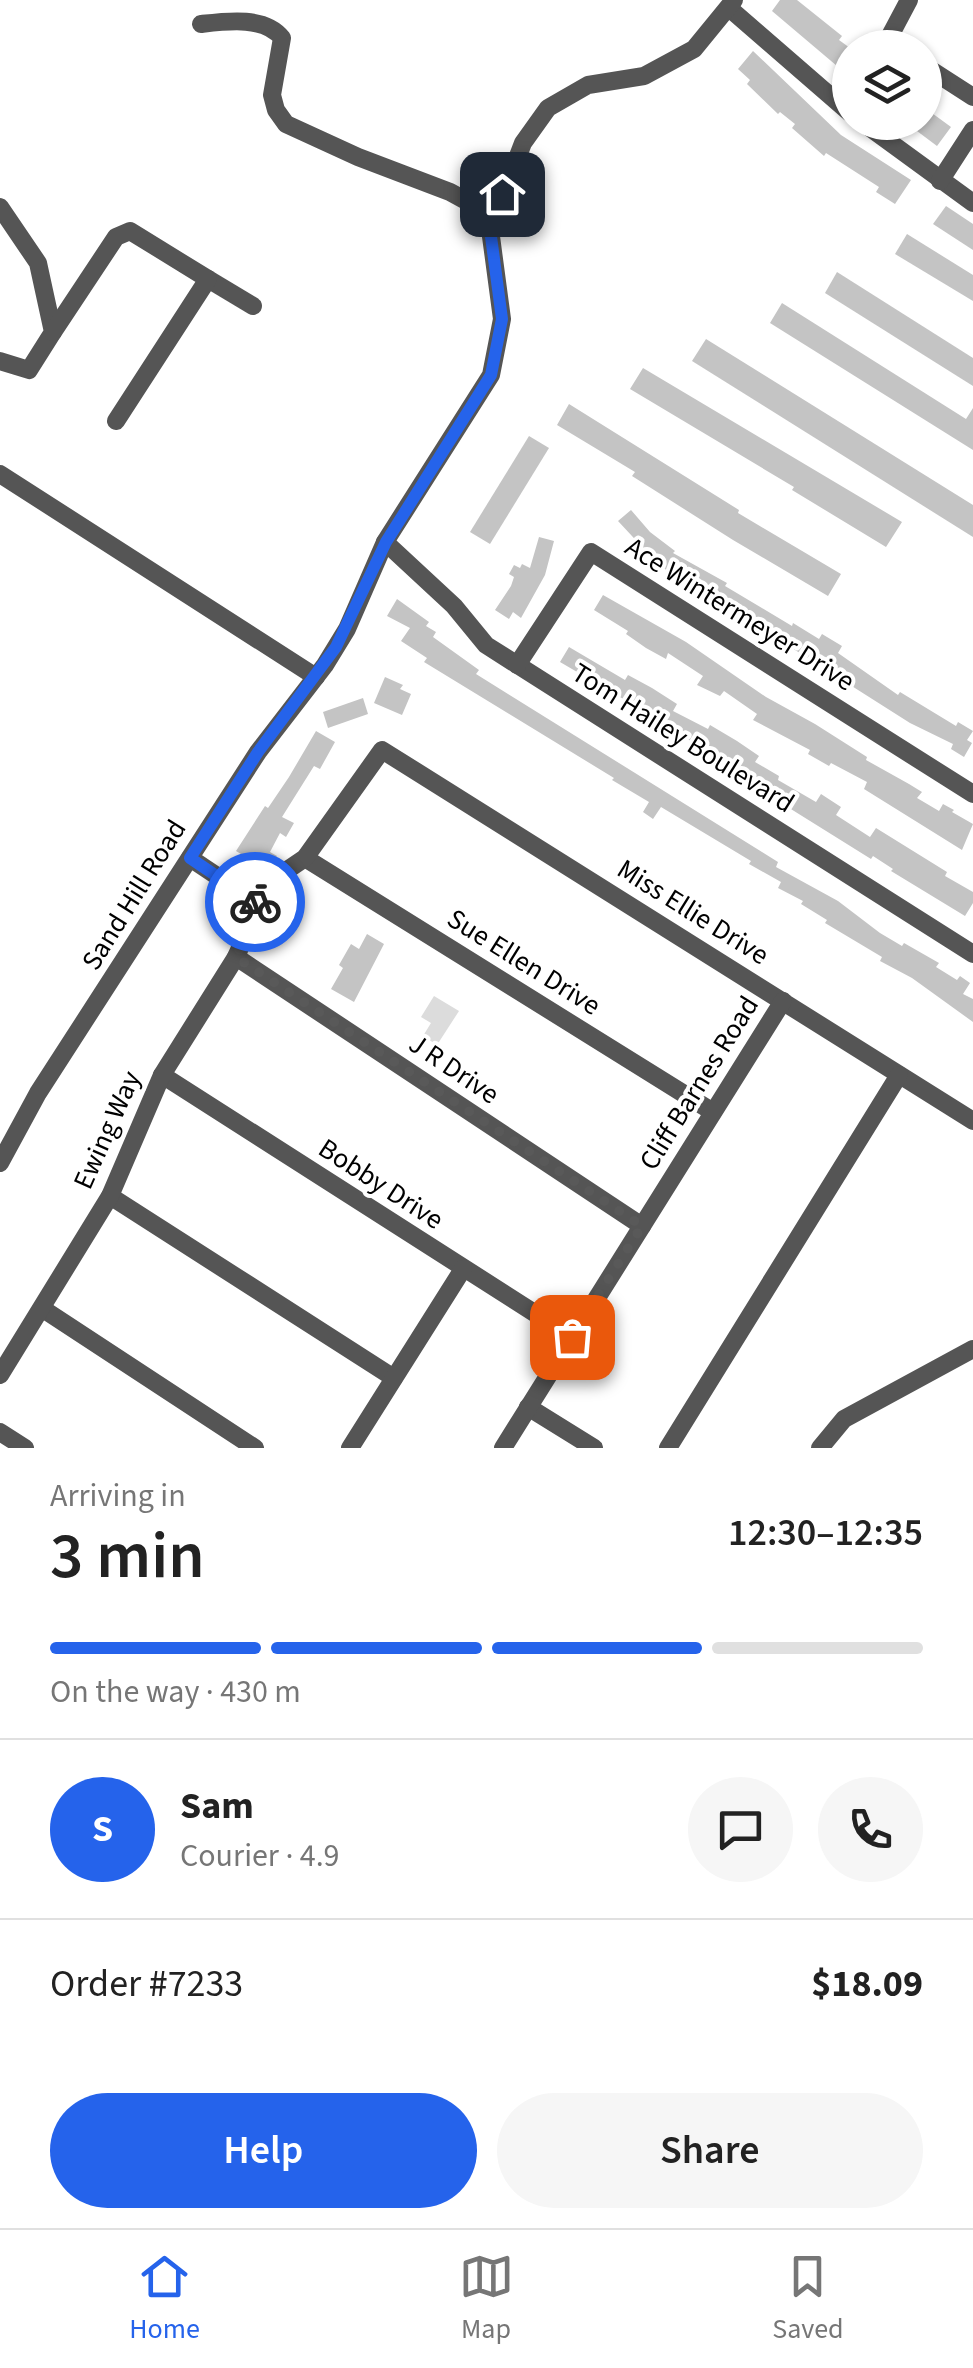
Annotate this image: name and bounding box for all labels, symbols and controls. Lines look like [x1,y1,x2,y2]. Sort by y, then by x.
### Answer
map controls [832,30,942,140]
button: layers [832,30,942,140]
pin [460,152,545,237]
icon: home [475,167,530,222]
street label: Ace Wintermeyer Drive [618,527,862,701]
street label: Tom Hailey Boulevard [564,653,802,823]
street label: Sand Hill Road [72,812,196,978]
street label: Miss Ellie Drive [609,849,777,975]
courier [205,852,305,952]
icon: bike [228,875,283,930]
street label: Sue Ellen Drive [440,899,608,1025]
street label: Cliff Barnes Road [629,988,769,1178]
street label: J R Drive [401,1024,507,1114]
street label: Ewing Way [63,1065,151,1195]
street label: Bobby Drive [311,1129,451,1239]
pin [530,1295,615,1380]
icon: bag [545,1310,600,1365]
text: Arriving in [50,1473,186,1519]
text: 12:30–12:35 [728,1506,923,1560]
text: 3 min [50,1510,205,1603]
text: On the way · 430 m [50,1669,301,1715]
button: chat [688,1777,793,1882]
button: phone [818,1777,923,1882]
text: Sam [180,1779,254,1833]
text: S [92,1802,113,1856]
text: Courier · 4.9 [180,1833,340,1879]
text: Order #7233 [50,1957,243,2011]
text: $18.09 [811,1957,923,2011]
button: Help [50,2093,477,2208]
button: Share [497,2093,923,2208]
tab: Home [129,2249,200,2349]
tab: Map [459,2249,514,2349]
tab: Saved [772,2249,844,2349]

